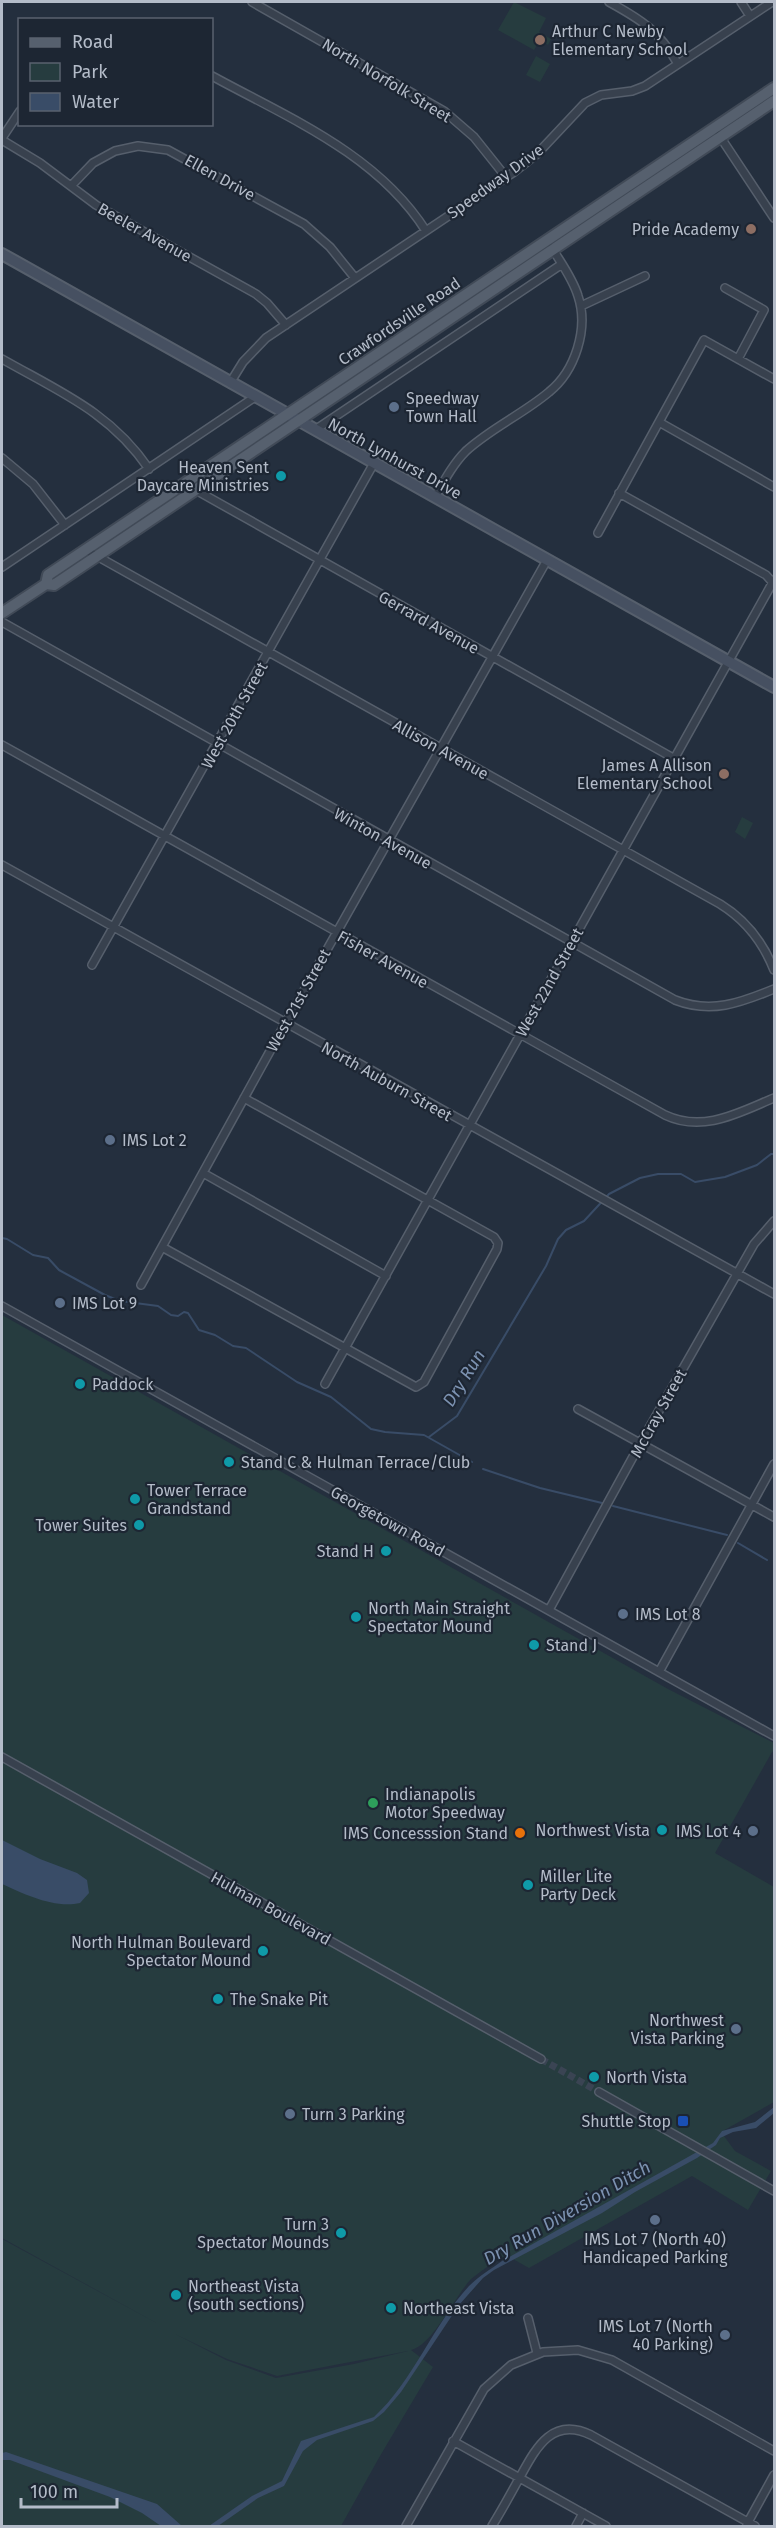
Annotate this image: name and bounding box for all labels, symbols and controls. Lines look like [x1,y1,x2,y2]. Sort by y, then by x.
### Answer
legend [18,18,213,126]
place label: Arthur C Newby Elementary School [552,22,688,59]
text: Road [72,31,114,53]
marker: Arthur C Newby Elementary School [533,33,547,47]
street label: North Norfolk Street [319,34,455,127]
text: Park [72,61,108,83]
text: Water [72,91,119,113]
street label: Speedway Drive [443,140,547,223]
street label: Ellen Drive [181,150,258,205]
street label: Beeler Avenue [95,199,195,266]
place label: Pride Academy [632,220,739,239]
marker: Pride Academy [744,222,758,236]
street label: Crawfordsville Road [335,274,464,369]
place label: Speedway Town Hall [406,389,479,426]
marker: Speedway Town Hall [387,400,401,414]
street label: North Lynhurst Drive [325,414,465,503]
place label: Heaven Sent Daycare Ministries [137,458,269,495]
marker: Heaven Sent Daycare Ministries [274,469,288,483]
street label: Gerrard Avenue [375,587,482,658]
street label: West 20th Street [197,658,272,772]
street label: Allison Avenue [390,715,492,784]
place label: James A Allison Elementary School [577,756,712,793]
marker: James A Allison Elementary School [717,767,731,781]
street label: Winton Avenue [331,804,435,873]
street label: West 22nd Street [512,924,587,1040]
street label: Fisher Avenue [334,927,431,992]
street label: West 21st Street [262,945,335,1055]
street label: North Auburn Street [318,1038,456,1125]
place label: IMS Lot 2 [122,1131,187,1150]
marker: IMS Lot 2 [103,1133,117,1147]
place label: IMS Lot 9 [72,1294,137,1313]
marker: IMS Lot 9 [53,1296,67,1310]
water label: Dry Run [438,1345,490,1411]
street label: McCray Street [626,1365,691,1461]
place label: Paddock [92,1375,154,1394]
marker: Paddock [73,1377,87,1391]
place label: Stand C & Hulman Terrace/Club [241,1453,470,1472]
marker: Stand C & Hulman Terrace/Club [222,1455,236,1469]
place label: Tower Terrace Grandstand [147,1481,247,1518]
street label: Georgetown Road [327,1482,448,1561]
marker: Tower Terrace Grandstand [128,1492,142,1506]
place label: Tower Suites [35,1516,127,1535]
marker: Tower Suites [132,1518,146,1532]
place label: Stand H [317,1542,374,1561]
marker: Stand H [379,1544,393,1558]
place label: North Main Straight Spectator Mound [368,1599,510,1636]
place label: IMS Lot 8 [635,1605,701,1624]
marker: IMS Lot 8 [616,1607,630,1621]
marker: North Main Straight Spectator Mound [349,1610,363,1624]
place label: Stand J [546,1636,597,1655]
marker: Stand J [527,1638,541,1652]
place label: Indianapolis Motor Speedway [385,1785,505,1822]
marker: Indianapolis Motor Speedway [366,1796,380,1810]
place label: Northwest Vista [535,1821,650,1840]
place label: IMS Lot 4 [676,1822,741,1841]
marker: Northwest Vista [655,1823,669,1837]
place label: IMS Concesssion Stand [343,1824,508,1843]
marker: IMS Lot 4 [746,1824,760,1838]
marker: IMS Concesssion Stand [513,1826,527,1840]
place label: Miller Lite Party Deck [540,1867,617,1904]
street label: Hulman Boulevard [207,1868,334,1949]
marker: Miller Lite Party Deck [521,1878,535,1892]
place label: North Hulman Boulevard Spectator Mound [71,1933,251,1970]
marker: North Hulman Boulevard Spectator Mound [256,1944,270,1958]
place label: The Snake Pit [230,1990,328,2009]
marker: The Snake Pit [211,1992,225,2006]
place label: Northwest Vista Parking [631,2011,725,2048]
marker: Northwest Vista Parking [729,2022,743,2036]
place label: North Vista [606,2068,687,2087]
marker: North Vista [587,2070,601,2084]
place label: Turn 3 Parking [302,2105,405,2124]
marker: Turn 3 Parking [283,2107,297,2121]
place label: Shuttle Stop [582,2112,671,2131]
marker: Shuttle Stop [676,2114,690,2128]
water label: Dry Run Diversion Ditch [479,2156,655,2270]
marker: IMS Lot 7 (North 40) Handicaped Parking [648,2213,662,2227]
place label: Turn 3 Spectator Mounds [197,2215,329,2252]
marker: Turn 3 Spectator Mounds [334,2226,348,2240]
place label: IMS Lot 7 (North 40) Handicaped Parking [583,2230,728,2267]
place label: Northeast Vista (south sections) [188,2277,304,2314]
marker: Northeast Vista (south sections) [169,2288,183,2302]
place label: Northeast Vista [403,2299,514,2318]
marker: Northeast Vista [384,2301,398,2315]
place label: IMS Lot 7 (North 40 Parking) [598,2317,713,2354]
marker: IMS Lot 7 (North 40 Parking) [718,2328,732,2342]
scale bar [21,2471,117,2509]
text: 100 m [30,2481,78,2503]

